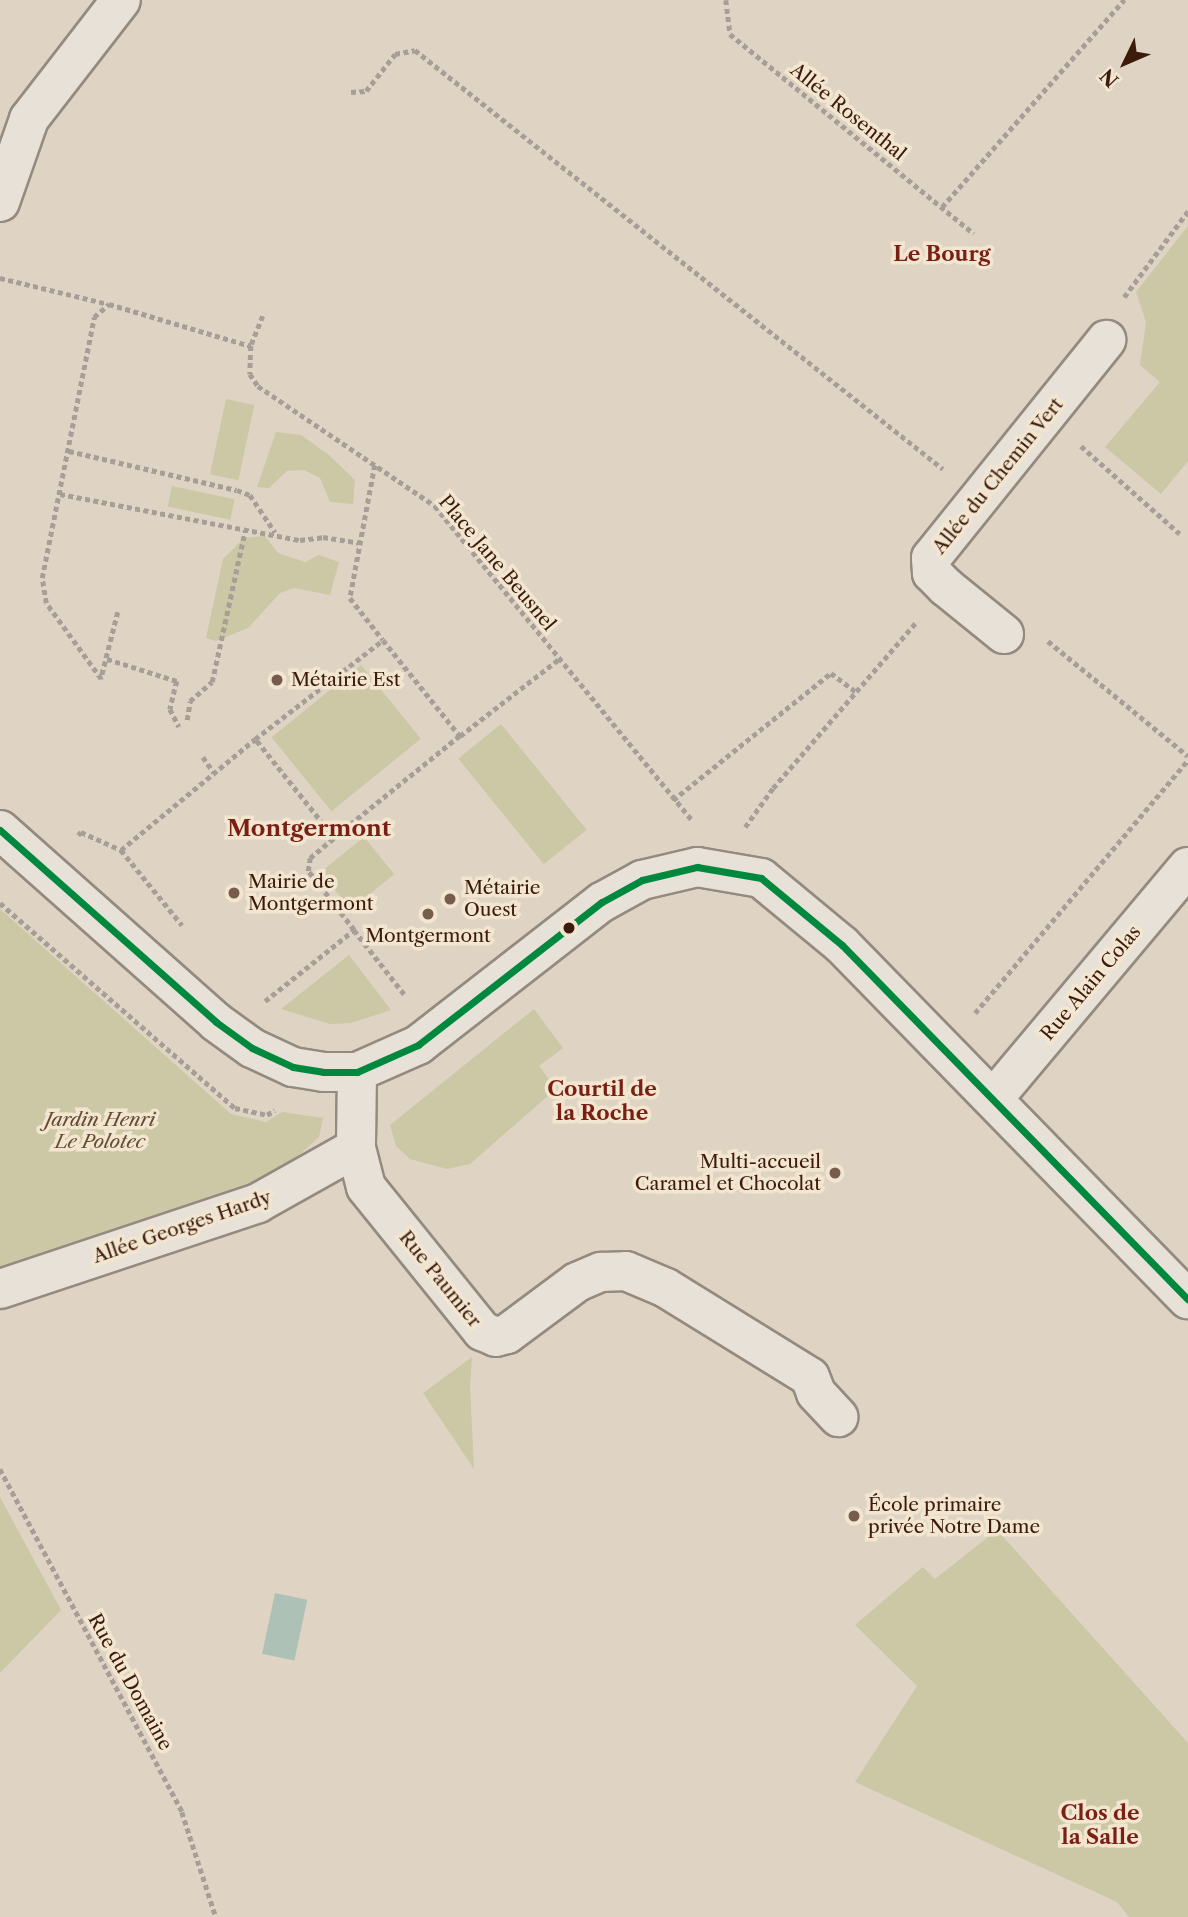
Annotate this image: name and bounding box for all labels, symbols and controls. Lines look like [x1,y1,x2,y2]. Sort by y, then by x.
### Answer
north arrow [1090,28,1160,98]
street label: Allée Rosenthal [786,58,910,166]
text: N [1096,64,1124,92]
district label: Le Bourg [893,241,991,267]
street label: Allée du Chemin Vert [928,393,1068,559]
street label: Place Jane Beusnel [434,491,560,635]
place label: Métairie Est [291,669,400,691]
marker: Métairie Est [269,672,285,688]
district label: Montgermont [227,814,391,842]
place label: Mairie de Montgermont [248,871,374,915]
place label: Métairie Ouest [464,877,540,921]
marker: Mairie de Montgermont [226,885,242,901]
marker: Métairie Ouest [442,891,458,907]
marker: Montgermont [420,906,436,922]
unlabelled marker [562,921,576,935]
street label: Rue Alain Colas [1036,921,1146,1045]
place label: Montgermont [365,925,491,947]
district label: Courtil de la Roche [547,1076,657,1126]
park label: Jardin Henri Le Polotec [45,1109,155,1153]
place label: Multi-accueil Caramel et Chocolat [635,1151,821,1195]
marker: Multi-accueil Caramel et Chocolat [827,1165,843,1181]
street label: Allée Georges Hardy [90,1186,274,1268]
street label: Rue Paumier [394,1226,486,1332]
place label: École primaire privée Notre Dame [868,1494,1040,1538]
marker: École primaire privée Notre Dame [846,1508,862,1524]
street label: Rue du Domaine [83,1610,177,1754]
district label: Clos de la Salle [1060,1800,1140,1850]

